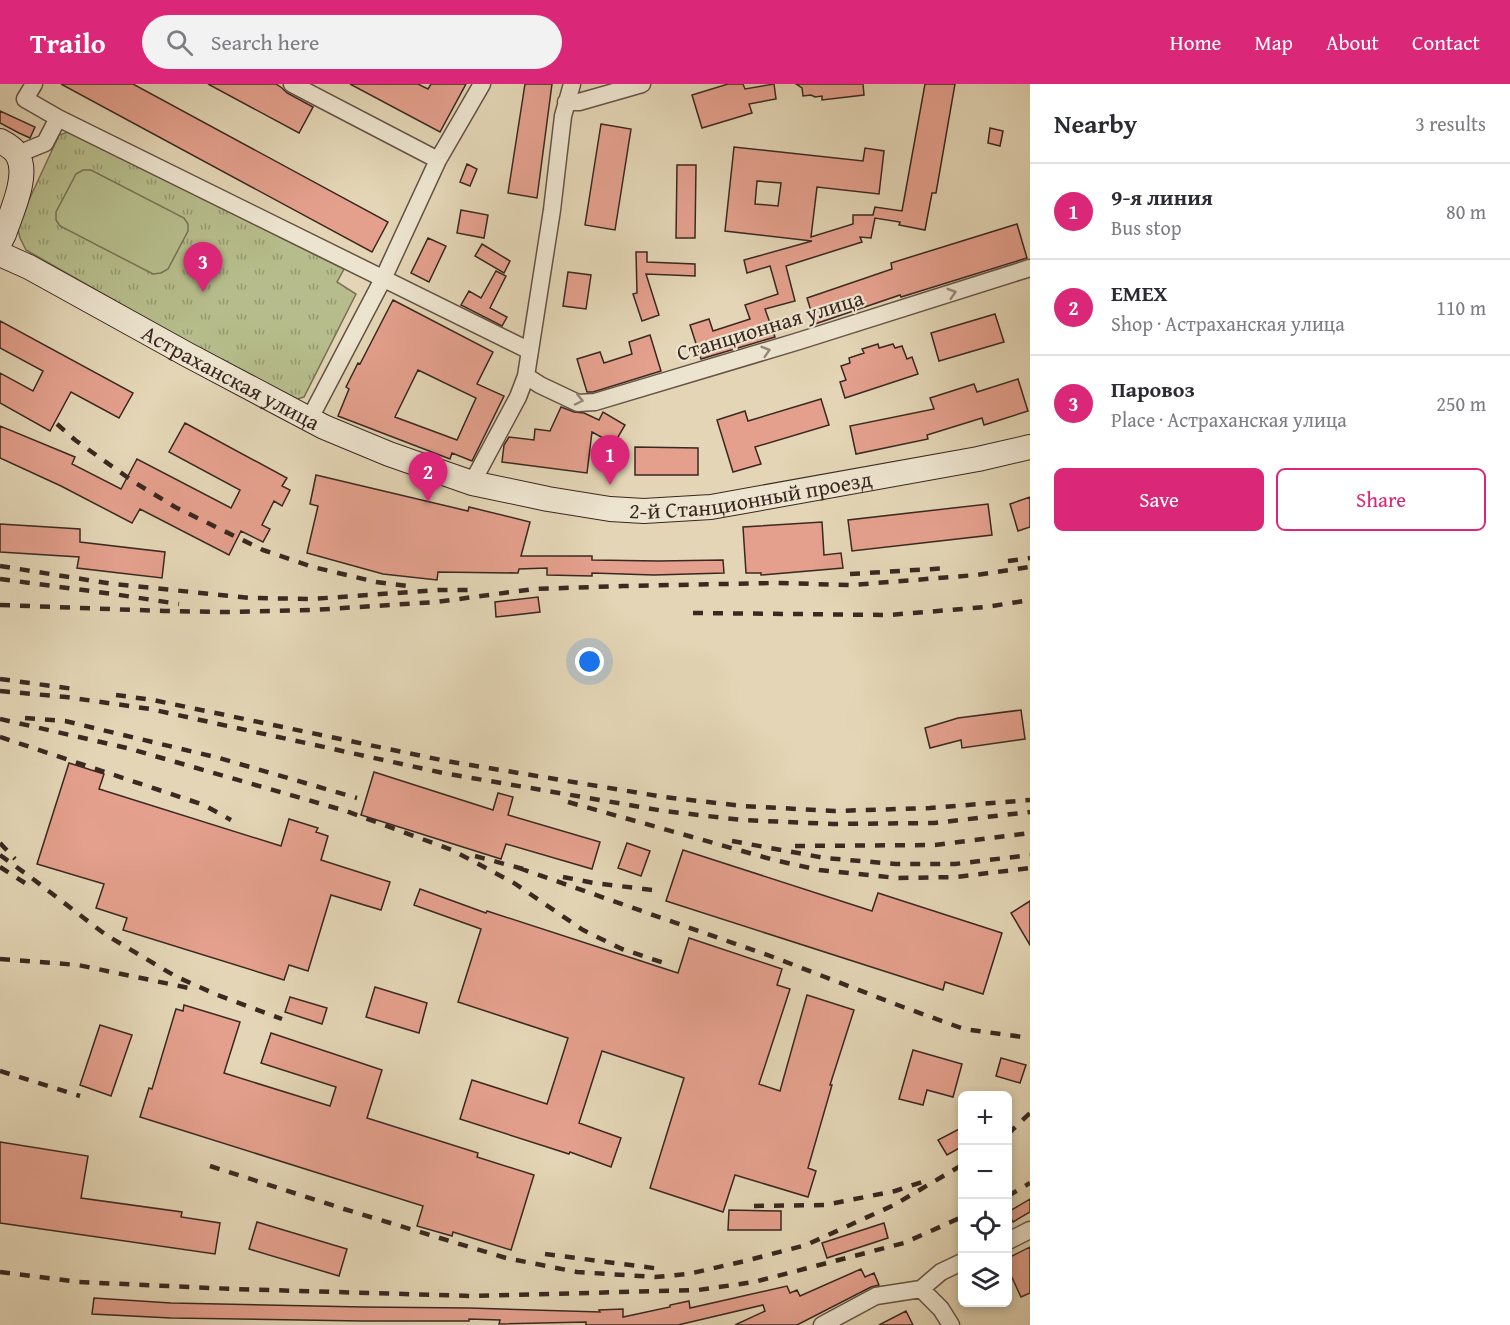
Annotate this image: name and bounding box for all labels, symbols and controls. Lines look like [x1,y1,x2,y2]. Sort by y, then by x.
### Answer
search box [142,15,562,69]
text: Trailo [30,22,106,63]
icon: search [163,26,196,59]
text: Search here [211,26,319,58]
text: Home [1170,27,1221,58]
text: Map [1254,27,1293,58]
text: About [1326,27,1379,58]
text: Contact [1412,27,1480,58]
text: Nearby [1054,104,1137,143]
text: 3 results [1415,109,1486,138]
text: 9-я линия [1111,181,1213,213]
text: 1 [1068,197,1079,226]
text: 80 m [1446,197,1486,226]
text: Bus stop [1111,213,1182,242]
pin: 3 [184,242,222,292]
text: EMEX [1111,277,1167,309]
street label: Станционная улица [673,281,868,369]
one-way arrow [946,287,957,300]
text: 2 [1068,293,1079,322]
text: 110 m [1436,293,1486,322]
text: Shop · Астраханская улица [1111,309,1345,338]
street label: Астраханская улица [136,317,326,438]
one-way arrow [760,346,771,358]
text: Паровоз [1111,373,1195,405]
text: 3 [1068,389,1079,418]
text: 250 m [1436,389,1486,418]
one-way arrow [574,393,584,406]
text: Place · Астраханская улица [1111,405,1347,434]
pin: 1 [590,436,630,485]
pin: 2 [408,452,448,502]
street label: 2-й Станционный проезд [628,462,874,527]
button: Save [1054,468,1264,531]
button: Share [1276,468,1486,531]
your location [575,647,604,676]
map controls [958,1091,1012,1307]
button: + [958,1091,1012,1145]
button: − [958,1145,1012,1199]
button: locate [958,1199,1012,1253]
button: layers [958,1253,1012,1307]

